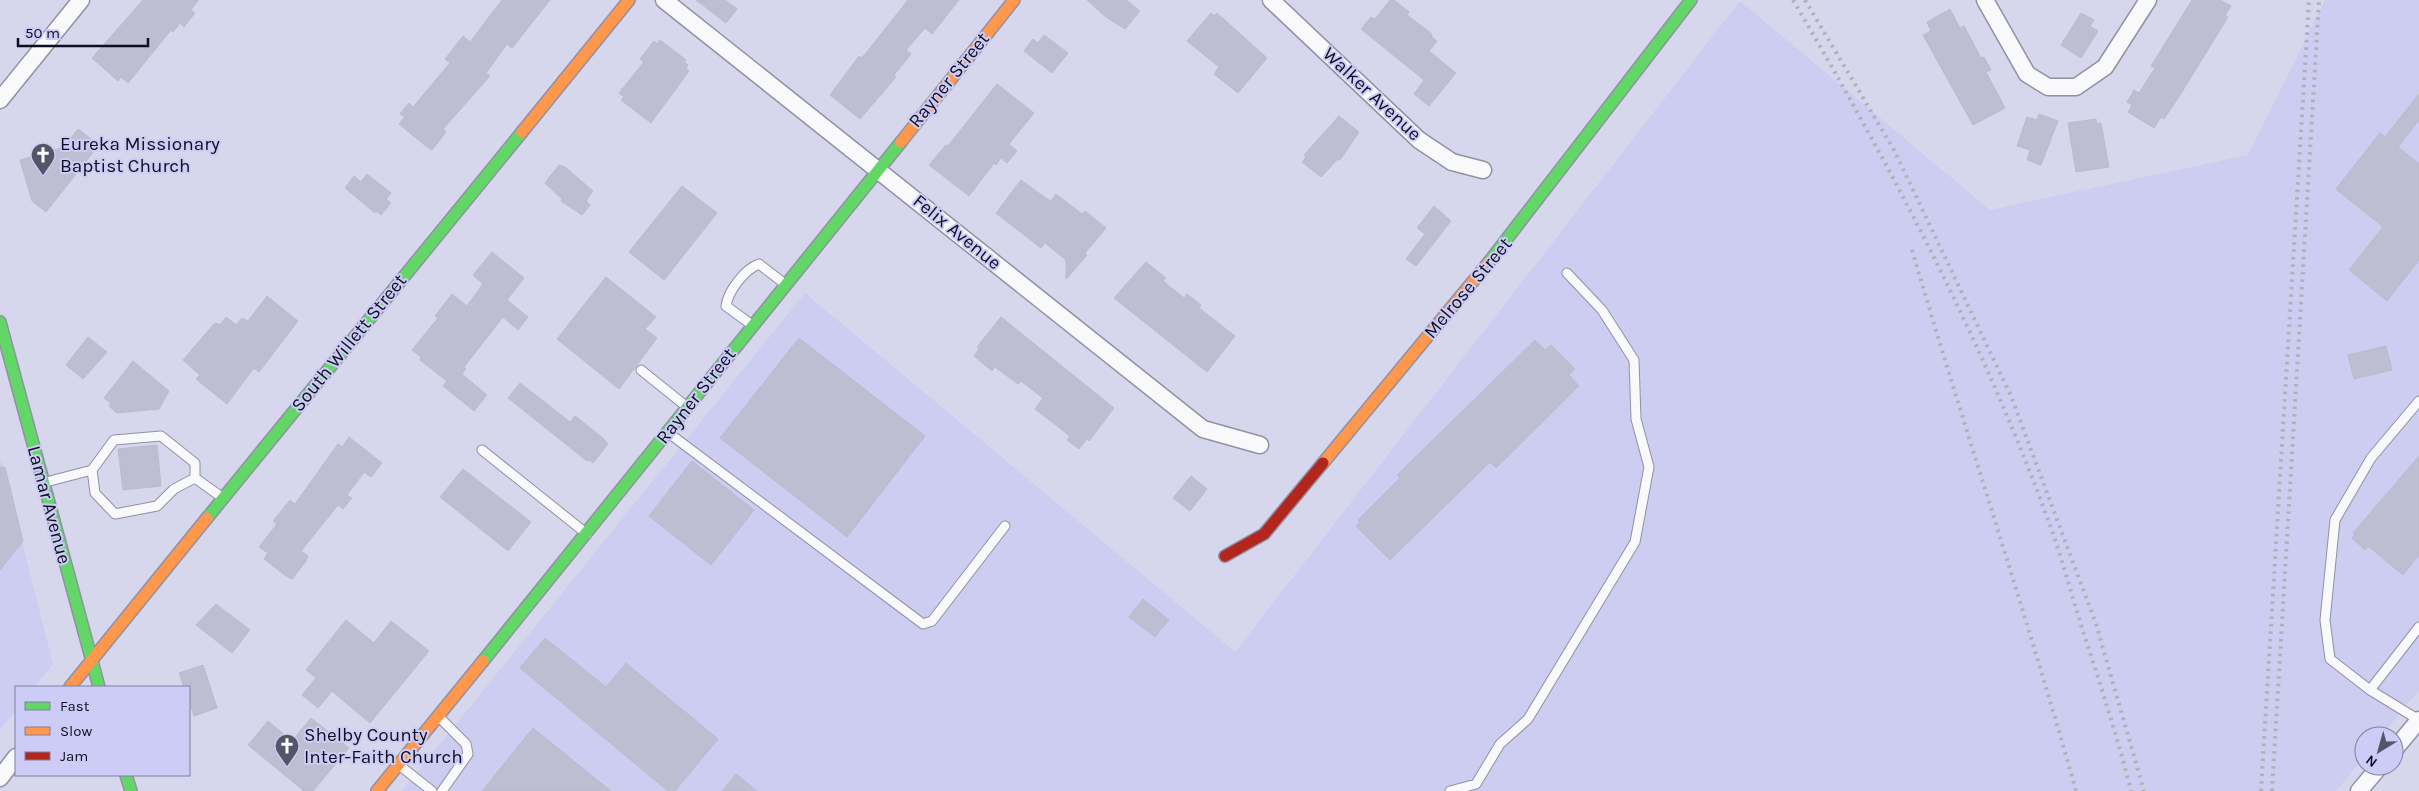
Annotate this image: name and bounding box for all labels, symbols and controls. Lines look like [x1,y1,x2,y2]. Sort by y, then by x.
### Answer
scale bar [18,15,148,47]
text: 50 m [25,24,60,42]
street label: Rayner Street [904,28,994,132]
street label: Walker Avenue [1318,43,1426,145]
place label: Eureka Missionary Baptist Church [60,133,220,177]
church icon: Eureka Missionary Baptist Church [30,142,56,176]
street label: Felix Avenue [909,190,1005,274]
street label: Melrose Street [1419,233,1517,343]
street label: South Willett Street [287,270,411,416]
street label: Rayner Street [652,344,740,448]
street label: Lamar Avenue [23,443,75,567]
legend [15,686,190,776]
text: Fast [60,697,90,715]
text: Slow [60,722,92,740]
place label: Shelby County Inter-Faith Church [304,724,463,768]
north arrow [2354,726,2404,776]
church icon: Shelby County Inter-Faith Church [274,733,300,767]
text: Jam [60,747,88,765]
text: N [2362,751,2381,771]

